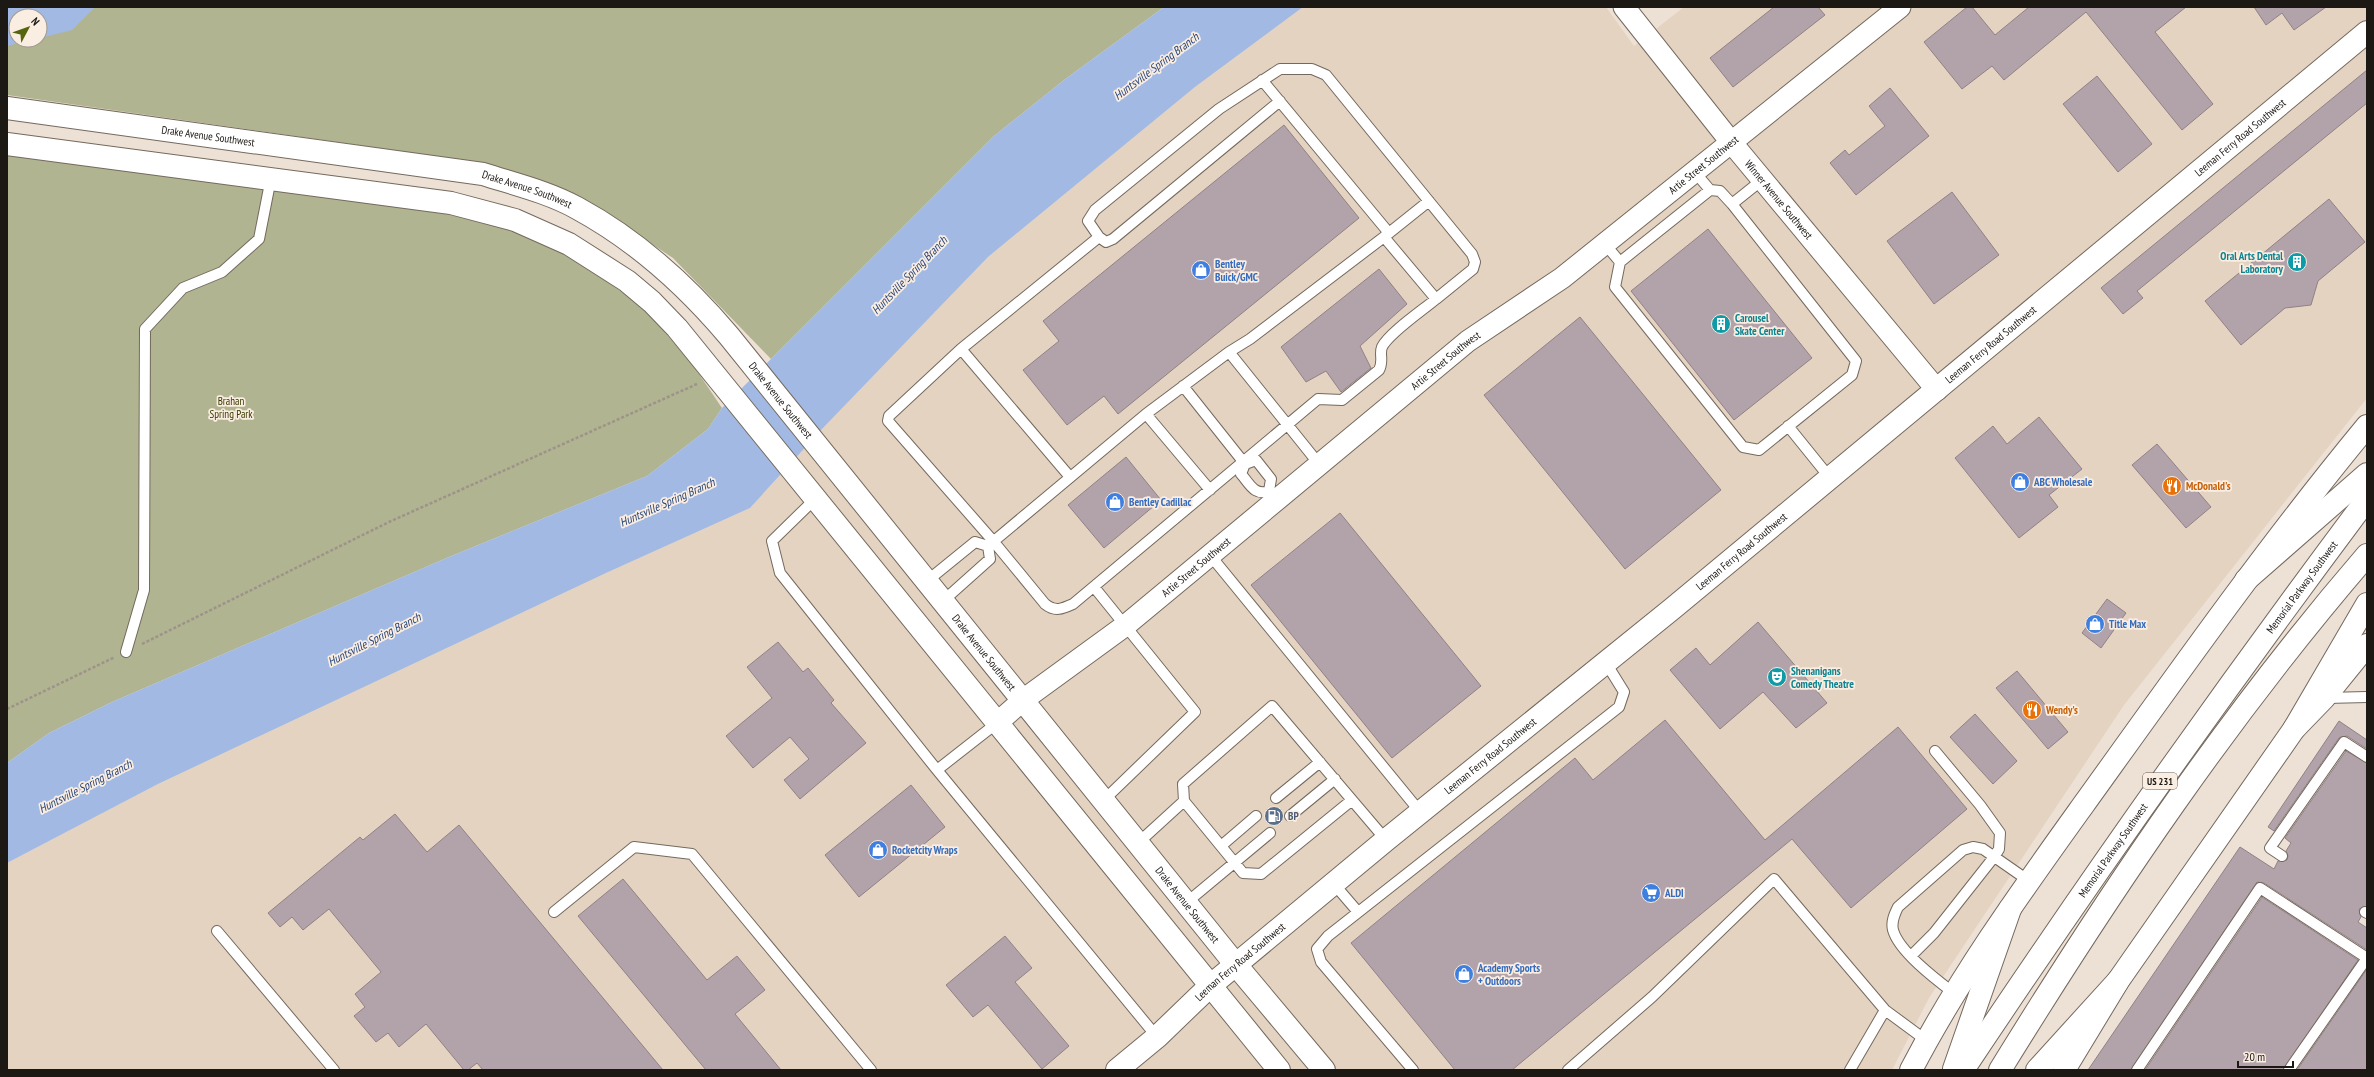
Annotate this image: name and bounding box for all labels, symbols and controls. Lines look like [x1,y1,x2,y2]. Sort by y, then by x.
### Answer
north arrow [8,8,48,48]
text: N [28,15,43,28]
water label: Huntsville Spring Branch [1111,29,1202,103]
street label: Leeman Ferry Road Southwest [2192,96,2288,179]
street label: Drake Avenue Southwest [161,122,256,149]
street label: Artie Street Southwest [1666,132,1741,197]
street label: Winner Avenue Southwest [1742,157,1816,242]
street label: Drake Avenue Southwest [480,167,574,211]
water label: Huntsville Spring Branch [868,232,950,317]
place label: Oral Arts Dental Laboratory [2220,249,2284,276]
building icon: Oral Arts Dental Laboratory [2286,251,2308,273]
place label: Bentley Buick/GMC [1215,257,1258,284]
shop icon: Bentley Buick/GMC [1190,259,1212,281]
street label: Leeman Ferry Road Southwest [1942,303,2039,386]
place label: Carousel Skate Center [1735,311,1785,338]
building icon: Carousel Skate Center [1710,313,1732,335]
street label: Artie Street Southwest [1408,328,1483,393]
street label: Drake Avenue Southwest [746,359,816,441]
park label: Brahan Spring Park [209,394,253,421]
shop icon: ABC Wholesale [2009,471,2031,493]
water label: Huntsville Spring Branch [617,474,717,530]
place label: ABC Wholesale [2033,475,2093,489]
restaurant icon: McDonald's [2161,475,2183,497]
place label: McDonald's [2186,479,2231,493]
shop icon: Bentley Cadillac [1104,491,1126,513]
place label: Bentley Cadillac [1129,495,1191,509]
street label: Leeman Ferry Road Southwest [1693,509,1790,593]
street label: Artie Street Southwest [1158,534,1233,600]
street label: Memorial Parkway Southwest [2263,538,2340,636]
water label: Huntsville Spring Branch [325,609,424,669]
street label: Drake Avenue Southwest [949,611,1019,693]
shop icon: Title Max [2084,613,2106,635]
place label: Title Max [2109,617,2146,631]
place label: Shenanigans Comedy Theatre [1791,664,1854,691]
theatre icon: Shenanigans Comedy Theatre [1766,666,1788,688]
restaurant icon: Wendy's [2021,699,2043,721]
place label: Wendy's [2045,703,2078,717]
street label: Leeman Ferry Road Southwest [1441,715,1539,797]
water label: Huntsville Spring Branch [36,756,135,816]
road number: US 231 [2143,773,2177,789]
street label: Memorial Parkway Southwest [2075,801,2151,900]
fuel station icon: BP [1263,805,1285,827]
place label: BP [1288,809,1299,823]
shop icon: Rocketcity Wraps [867,839,889,861]
place label: Rocketcity Wraps [892,843,958,857]
street label: Drake Avenue Southwest [1152,864,1222,946]
supermarket icon: ALDI [1640,882,1662,904]
place label: ALDI [1664,886,1684,900]
street label: Leeman Ferry Road Southwest [1192,920,1288,1004]
place label: Academy Sports + Outdoors [1477,961,1540,988]
shop icon: Academy Sports + Outdoors [1453,963,1475,985]
scale bar [2238,1043,2293,1069]
text: 20 m [2244,1049,2265,1064]

